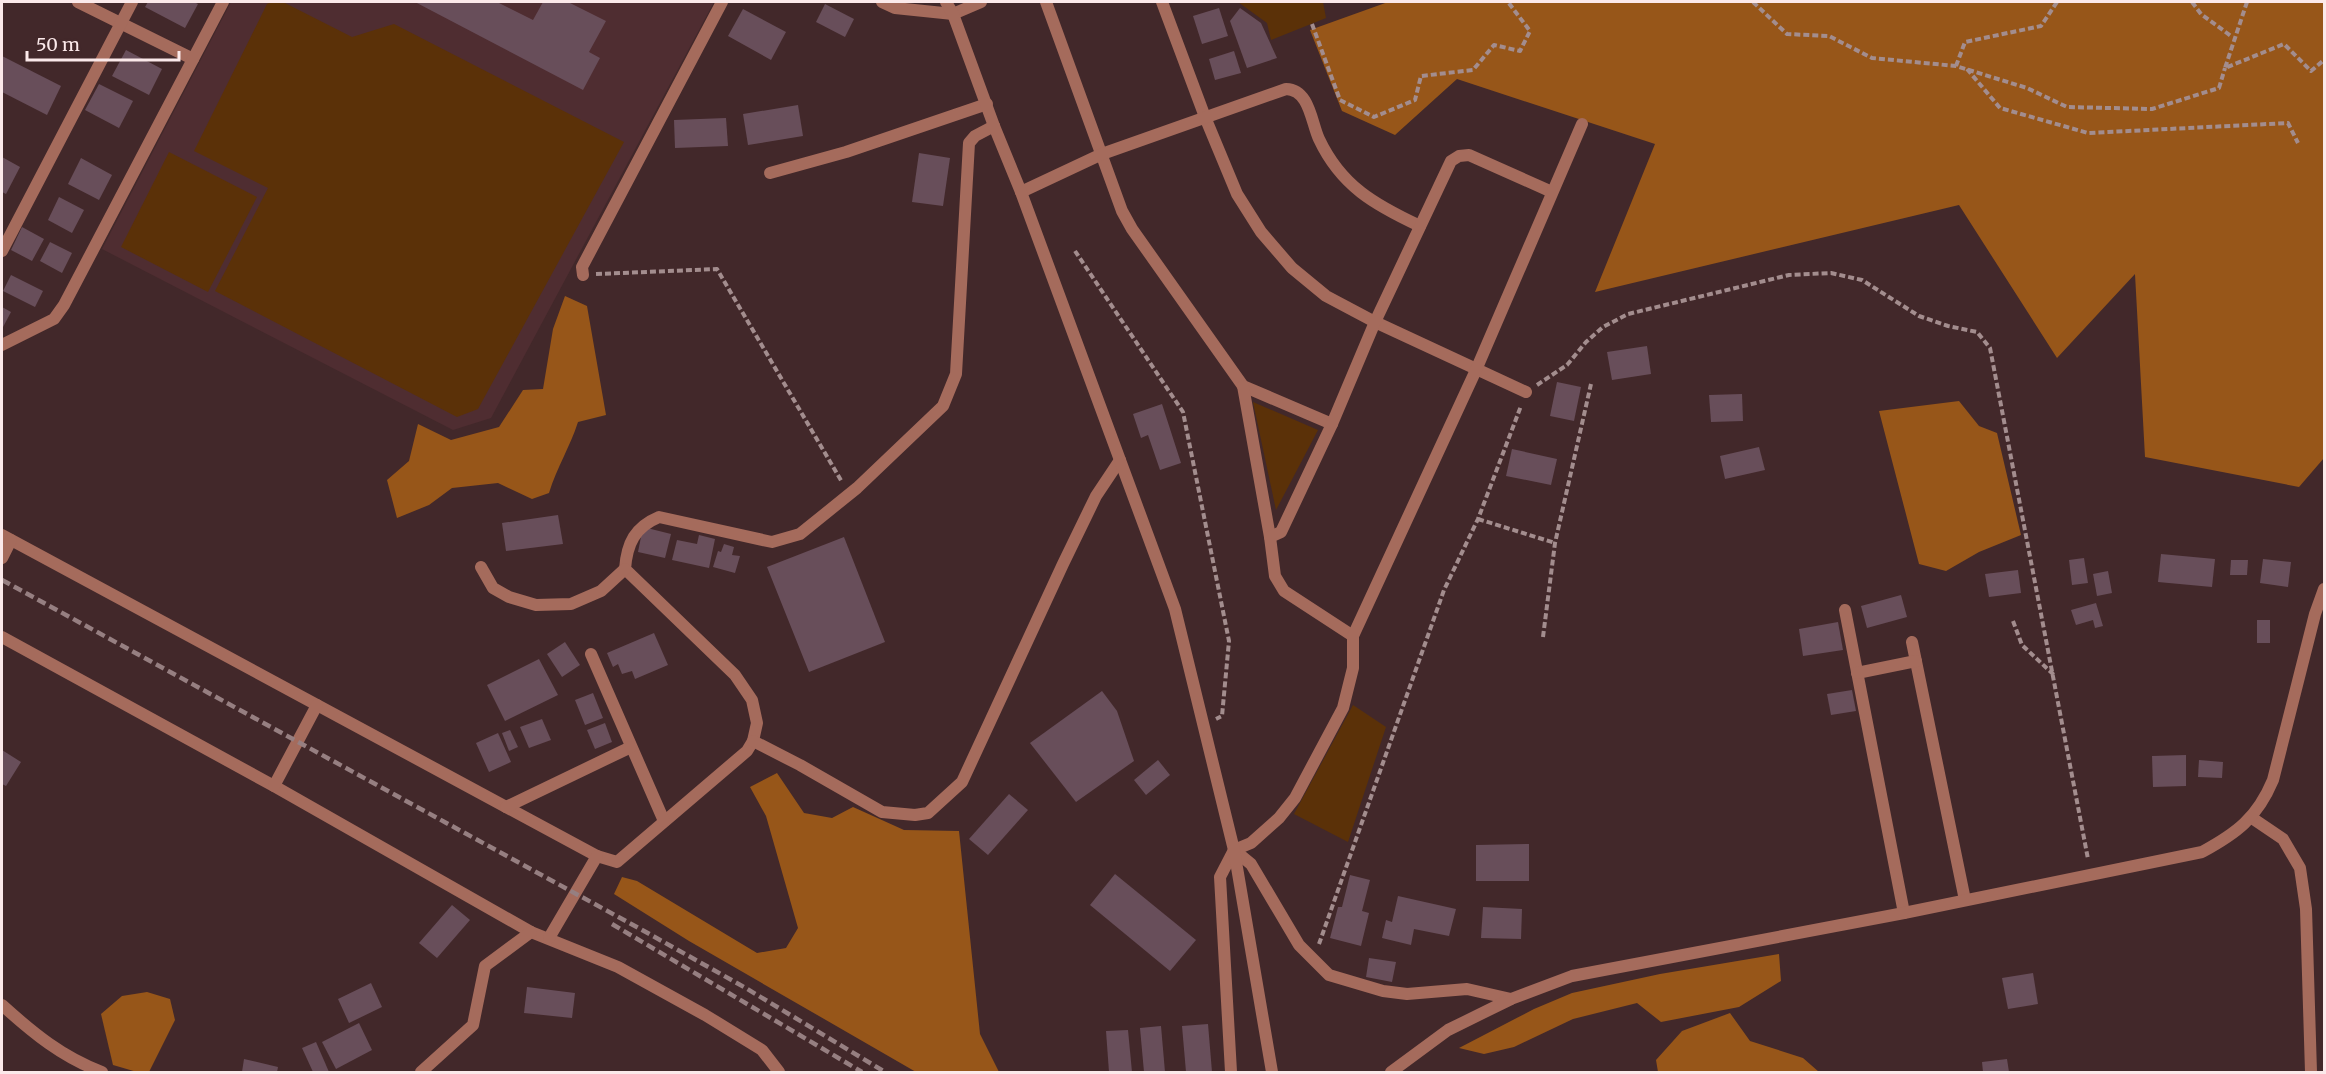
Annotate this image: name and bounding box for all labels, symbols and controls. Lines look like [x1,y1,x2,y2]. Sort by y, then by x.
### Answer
scale bar [27,24,178,62]
text: 50 m [36,33,80,56]

